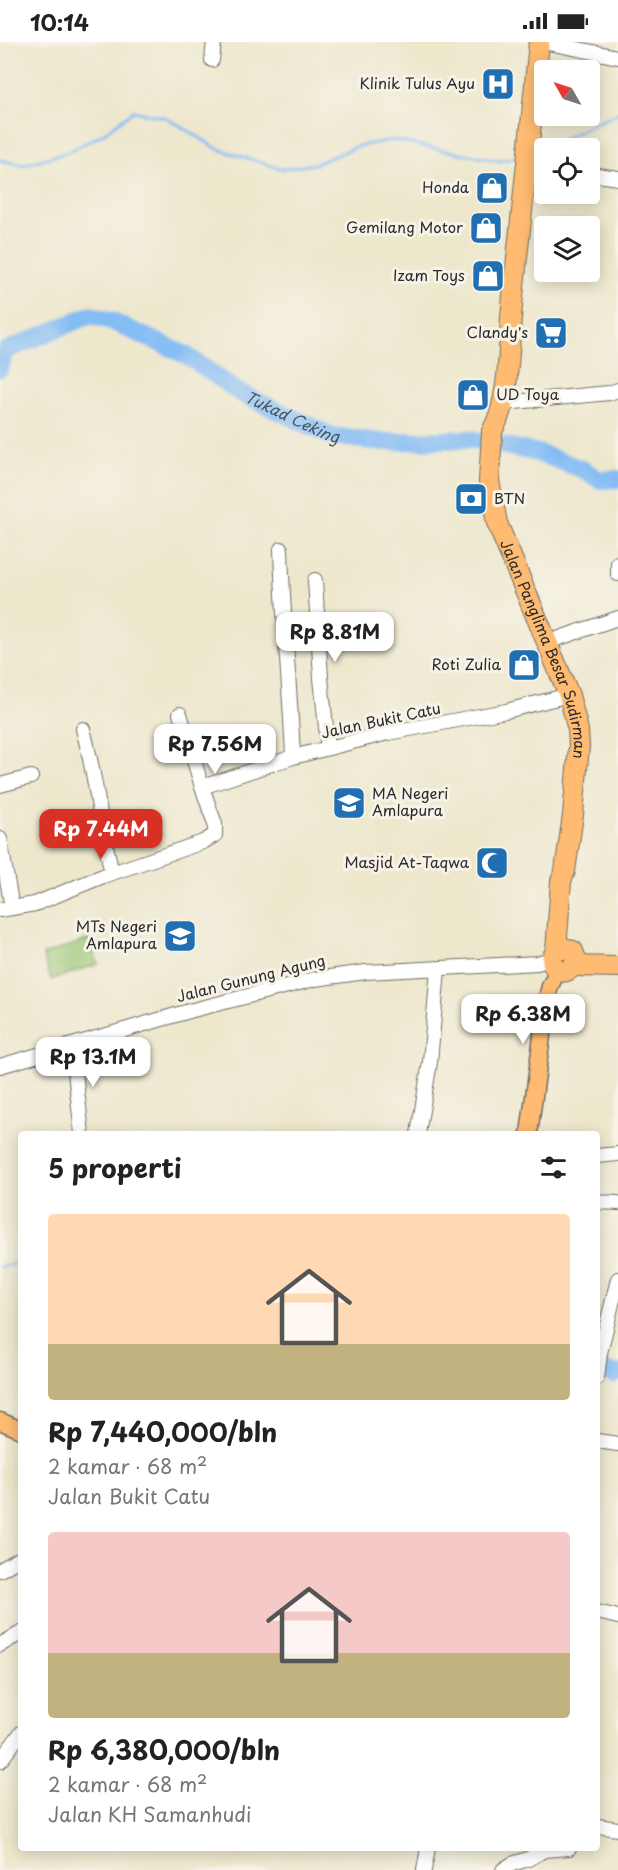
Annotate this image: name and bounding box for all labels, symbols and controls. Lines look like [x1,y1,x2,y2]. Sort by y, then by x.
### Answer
text: 10:14 [30,5,89,38]
north arrow [534,60,600,126]
map controls [534,60,600,282]
hospital icon: Klinik Tulus Ayu [480,66,516,102]
place label: Klinik Tulus Ayu [359,71,475,94]
button: locate [534,138,600,204]
shop icon: Honda [474,170,510,206]
place label: Honda [422,175,470,198]
shop icon: Gemilang Motor [468,210,504,246]
place label: Gemilang Motor [346,215,463,238]
button: layers [534,216,600,282]
shop icon: Izam Toys [470,258,506,294]
place label: Izam Toys [393,263,465,286]
supermarket icon: Clandy's [533,315,569,351]
place label: Clandy's [467,320,528,343]
shop icon: UD Toya [455,377,491,413]
place label: UD Toya [496,382,560,405]
water label: Tukad Ceking [241,384,342,448]
bank icon: BTN [453,481,489,517]
place label: BTN [494,486,525,509]
street label: Jalan Panglima Besar Sudirman [495,536,592,760]
pin: Rp 8.81M [273,612,397,663]
text: Rp 8.81M [290,616,380,646]
shop icon: Roti Zulia [506,647,542,683]
place label: Roti Zulia [432,652,502,675]
street label: Jalan Bukit Catu [319,696,443,743]
pin: Rp 7.56M [153,724,277,775]
text: Rp 7.56M [168,728,262,758]
place label: MA Negeri Amlapura [372,781,448,821]
school or university icon: MA Negeri Amlapura [331,785,367,821]
pin: Rp 7.44M [39,809,163,860]
text: Rp 7.44M [53,813,149,843]
mosque icon: Masjid At-Taqwa [474,845,510,881]
place label: Masjid At-Taqwa [344,850,470,873]
place label: MTs Negeri Amlapura [76,914,158,954]
school or university icon: MTs Negeri Amlapura [162,918,198,954]
street label: Jalan Gunung Agung [174,948,327,1007]
pin: Rp 6.38M [461,994,585,1045]
text: Rp 6.38M [475,998,571,1028]
pin: Rp 13.1M [31,1037,155,1088]
text: Rp 13.1M [49,1041,137,1071]
text: 5 properti [48,1148,181,1187]
icon: filters [537,1151,570,1184]
icon: home [255,1253,363,1361]
text: Rp 7,440,000/bln [48,1412,277,1451]
text: 2 kamar · 68 m² [48,1451,207,1481]
text: Jalan Bukit Catu [48,1481,210,1511]
icon: home [255,1571,363,1679]
text: Rp 6,380,000/bln [48,1730,280,1769]
text: 2 kamar · 68 m² [48,1769,207,1799]
text: Jalan KH Samanhudi [48,1799,251,1829]

